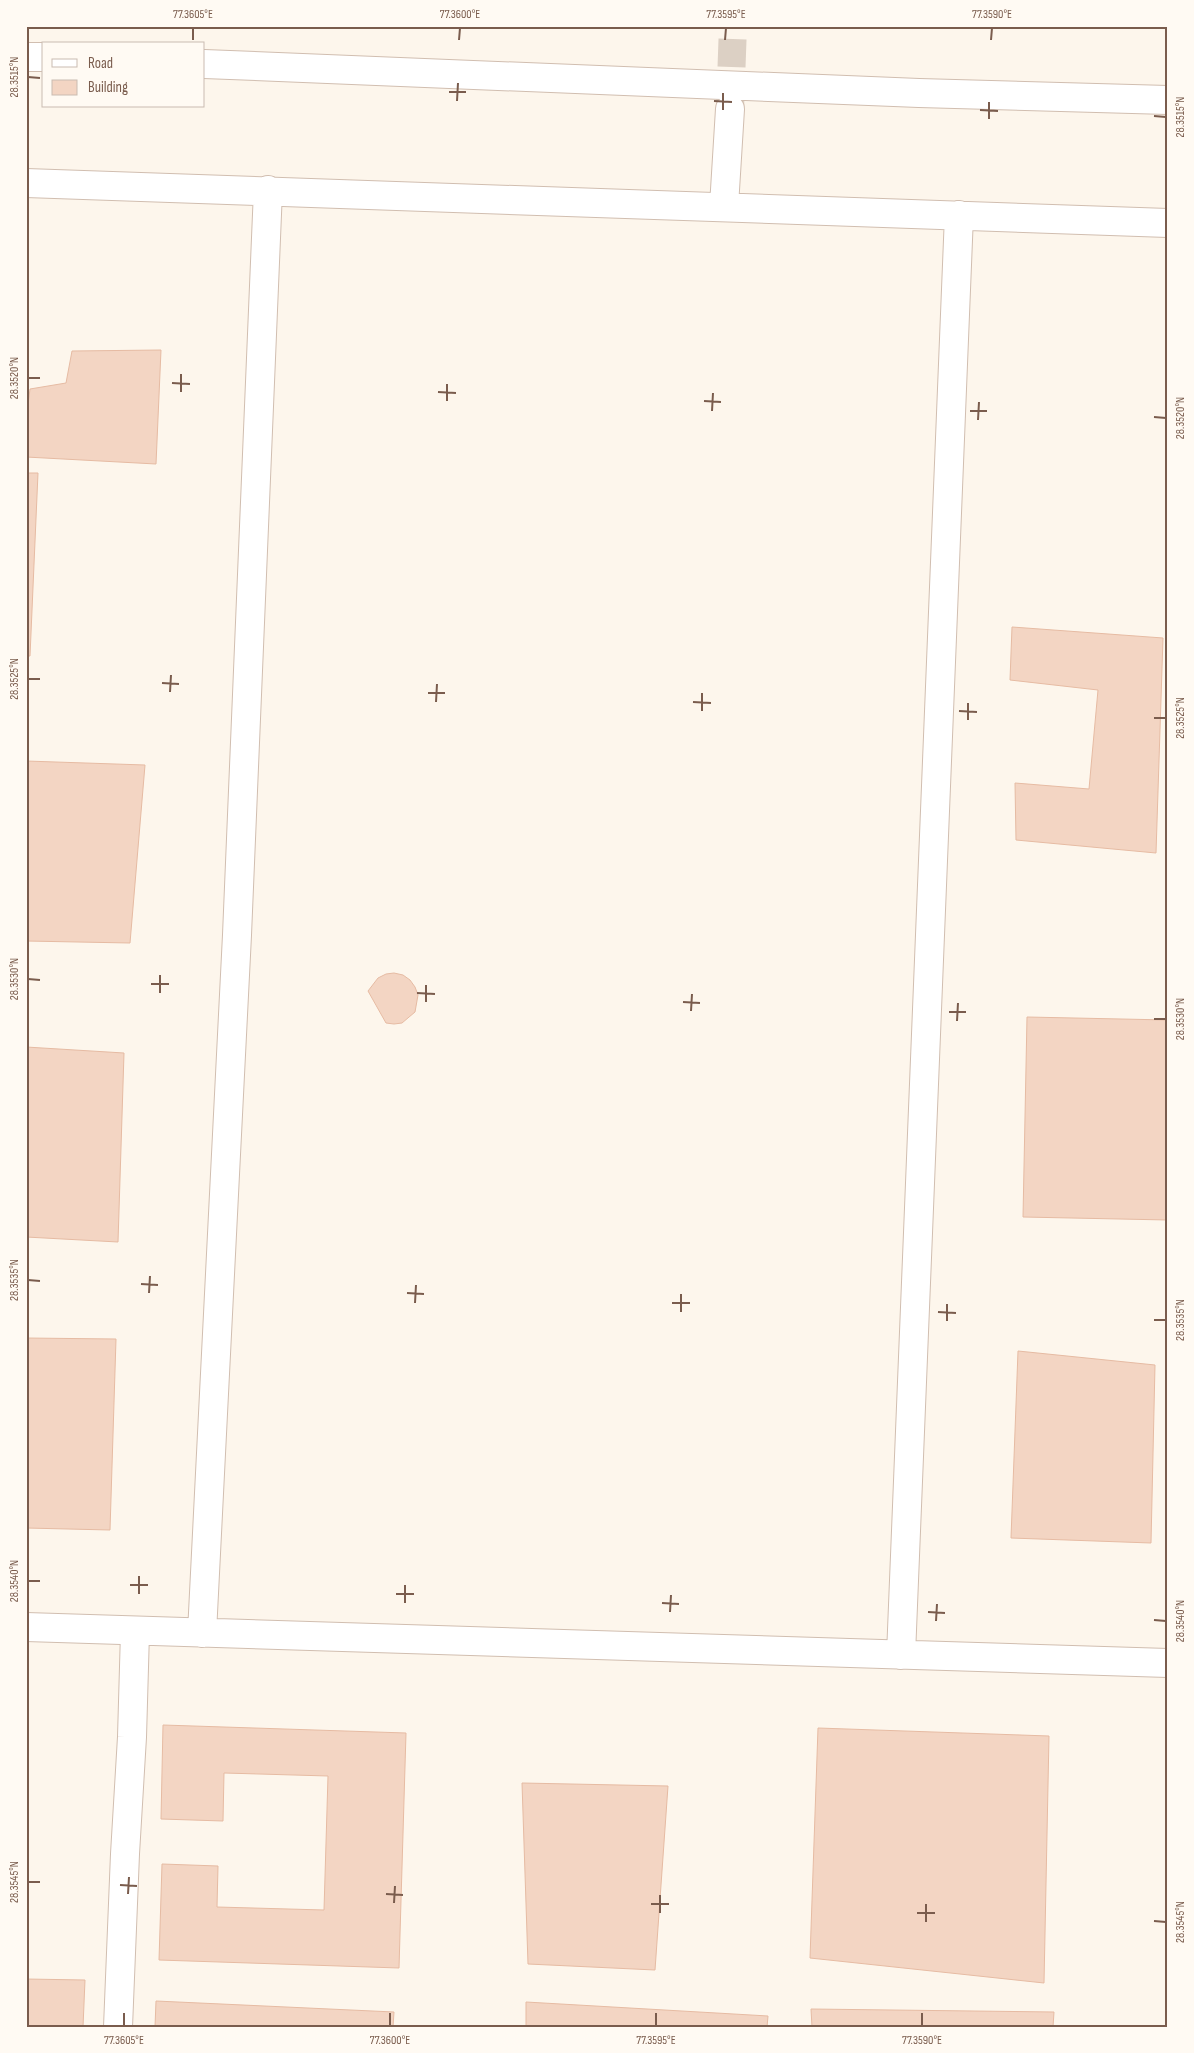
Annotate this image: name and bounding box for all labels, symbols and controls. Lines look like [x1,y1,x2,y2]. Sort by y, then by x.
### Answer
text: 77.3605°E [173,7,213,22]
text: 77.3600°E [440,7,480,22]
text: 77.3595°E [706,7,746,22]
text: 77.3590°E [972,7,1012,22]
legend [42,42,205,108]
text: Road [88,54,113,73]
text: 28.3515°N [7,57,22,97]
text: Building [88,78,128,97]
text: 28.3515°N [1173,97,1188,137]
text: 28.3520°N [7,357,22,399]
text: 28.3520°N [1173,397,1188,439]
text: 28.3525°N [7,658,22,700]
text: 28.3525°N [1173,697,1188,739]
text: 28.3530°N [7,958,22,1000]
text: 28.3530°N [1173,998,1188,1040]
text: 28.3535°N [7,1259,22,1301]
text: 28.3535°N [1173,1299,1188,1341]
text: 28.3540°N [7,1560,22,1602]
text: 28.3540°N [1173,1600,1188,1642]
text: 28.3545°N [7,1861,22,1903]
text: 28.3545°N [1173,1901,1188,1943]
text: 77.3605°E [104,2033,144,2048]
text: 77.3600°E [370,2033,410,2048]
text: 77.3595°E [636,2033,676,2048]
text: 77.3590°E [902,2033,942,2048]

